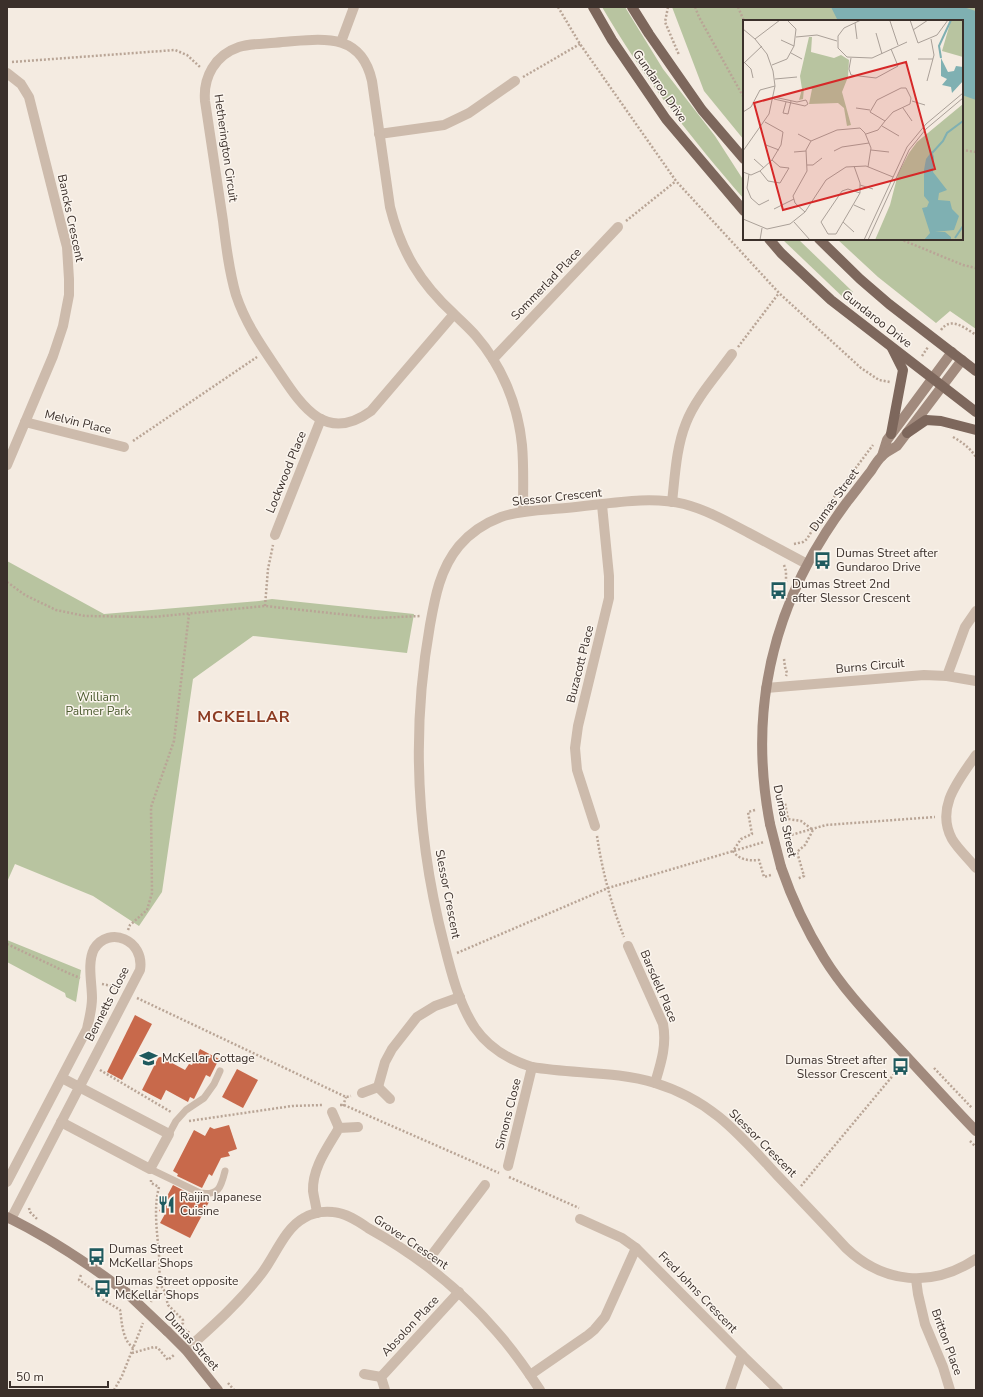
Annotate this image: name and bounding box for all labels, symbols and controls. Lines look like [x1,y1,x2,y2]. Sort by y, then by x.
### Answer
inset map [743,20,963,240]
street label: Gundaroo Drive [629,47,691,125]
street label: Hetherington Circuit [210,93,242,204]
street label: Bancks Crescent [54,173,88,264]
street label: Sommerlad Place [507,244,585,324]
street label: Gundaroo Drive [839,287,915,351]
street label: Melvin Place [43,406,113,438]
street label: Lockwood Place [262,429,310,515]
street label: Dumas Street [806,465,863,535]
street label: Slessor Crescent [511,484,603,510]
place label: Dumas Street after Gundaroo Drive [836,545,939,575]
bus stop icon: Dumas Street after Gundaroo Drive [813,550,833,570]
place label: Dumas Street 2nd after Slessor Crescent [792,576,911,606]
bus stop icon: Dumas Street 2nd after Slessor Crescent [769,581,789,601]
street label: Buzacott Place [563,624,597,704]
street label: Burns Circuit [835,655,906,677]
park label: William Palmer Park [65,689,132,719]
district label: MCKELLAR [197,706,291,728]
street label: Dumas Street [769,783,801,860]
street label: Slessor Crescent [432,848,465,941]
street label: Barsdell Place [637,947,681,1025]
street label: Bennetts Close [81,964,133,1044]
school or university icon: McKellar Cottage [139,1048,159,1068]
place label: McKellar Cottage [162,1050,255,1066]
place label: Dumas Street after Slessor Crescent [785,1052,888,1082]
bus stop icon: Dumas Street after Slessor Crescent [890,1057,910,1077]
street label: Simons Close [491,1077,525,1151]
street label: Slessor Crescent [725,1105,801,1181]
place label: Raijin Japanese Cuisine [180,1189,262,1219]
restaurant icon: Raijin Japanese Cuisine [157,1194,177,1214]
street label: Grover Crescent [371,1211,452,1273]
place label: Dumas Street McKellar Shops [109,1241,193,1271]
bus stop icon: Dumas Street McKellar Shops [86,1246,106,1266]
street label: Fred Johns Crescent [655,1248,742,1337]
place label: Dumas Street opposite McKellar Shops [115,1273,238,1303]
bus stop icon: Dumas Street opposite McKellar Shops [92,1278,112,1298]
street label: Absolon Place [378,1292,442,1360]
street label: Britton Place [928,1307,966,1377]
street label: Dumas Street [161,1308,223,1374]
scale bar [10,1363,108,1389]
text: 50 m [16,1369,44,1385]

